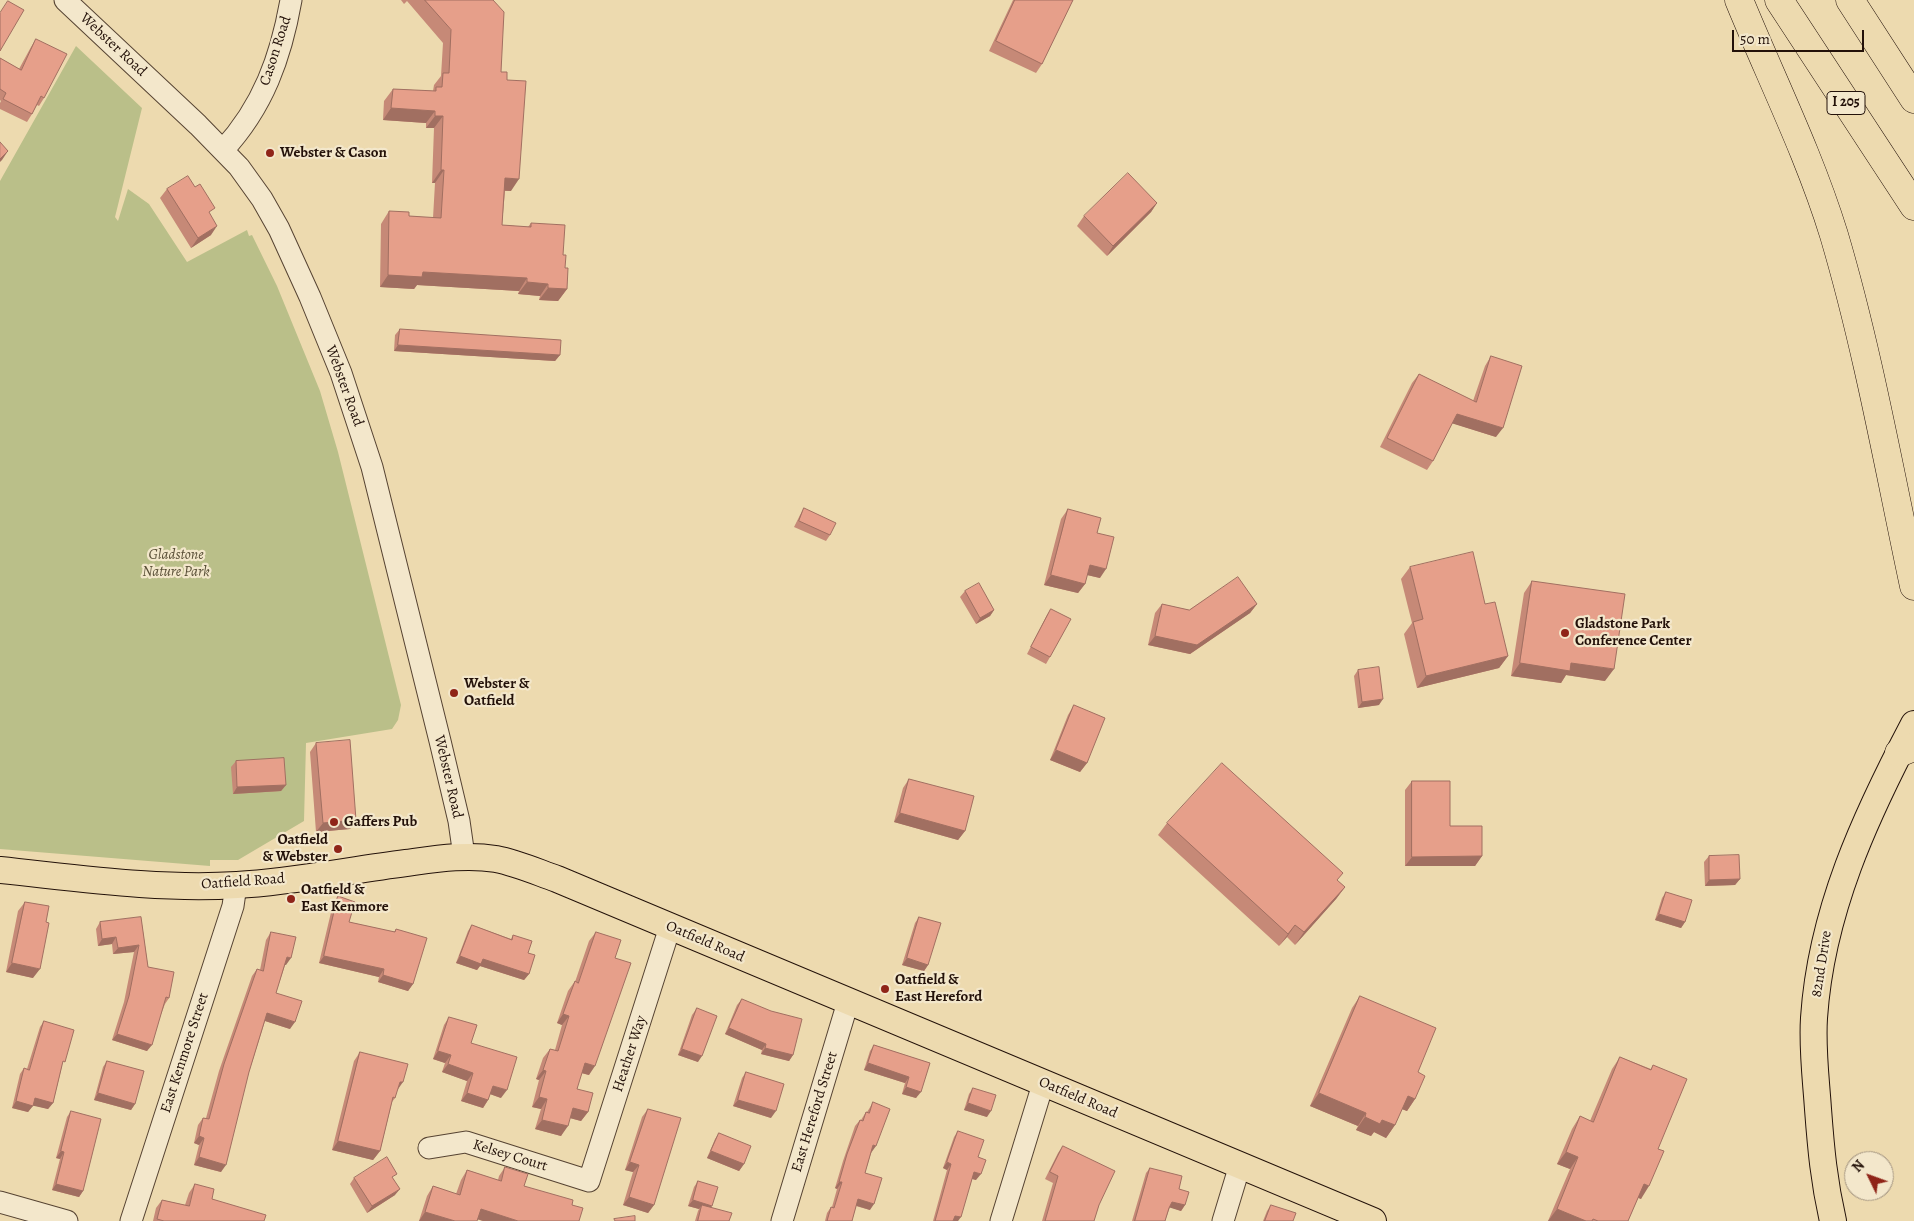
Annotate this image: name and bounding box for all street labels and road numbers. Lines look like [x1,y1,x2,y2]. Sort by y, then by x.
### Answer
street label: Webster Road [76,9,150,81]
street label: Cason Road [256,14,296,88]
road number: I 205 [1827,92,1865,115]
street label: Webster Road [321,343,367,429]
street label: Webster Road [430,734,466,820]
street label: Oatfield Road [201,870,285,894]
street label: Oatfield Road [663,917,747,967]
street label: 82nd Drive [1808,929,1836,999]
street label: East Kenmore Street [157,991,213,1115]
street label: Heather Way [609,1014,651,1094]
street label: East Hereford Street [788,1050,842,1174]
street label: Oatfield Road [1036,1073,1120,1123]
street label: Kelsey Court [470,1136,550,1176]

